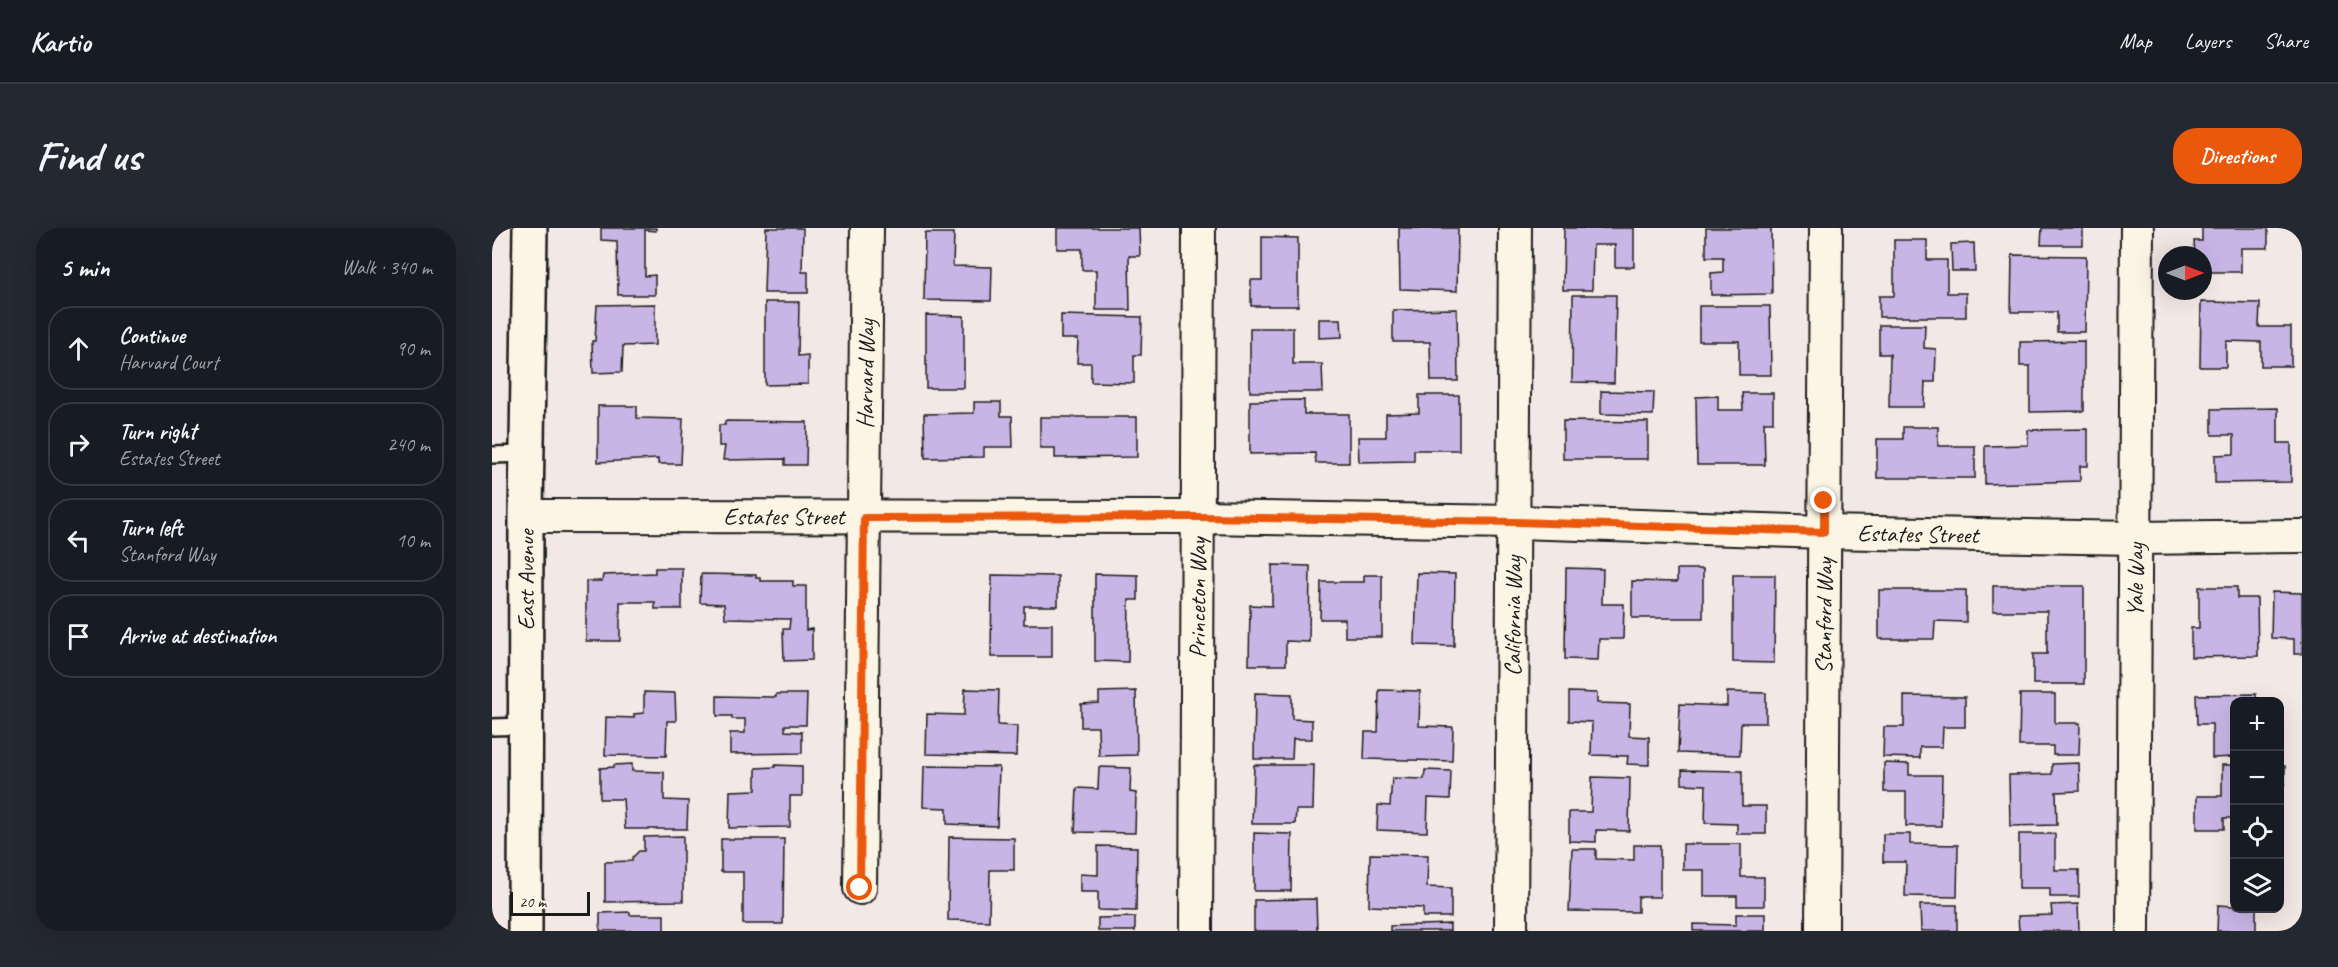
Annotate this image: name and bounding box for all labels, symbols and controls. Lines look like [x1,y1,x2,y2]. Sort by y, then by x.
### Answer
text: Kartio [30,24,91,59]
text: Map [2119,28,2152,54]
text: Layers [2185,28,2231,54]
text: Share [2264,28,2308,54]
button: Directions [2173,128,2302,184]
text: Find us [36,130,141,183]
north arrow [2158,246,2212,300]
text: 5 min [60,251,109,284]
text: Walk · 340 m [342,255,432,280]
street label: Harvard Way [850,317,881,429]
text: Continue [119,322,185,350]
icon: ahead [62,332,95,365]
text: 90 m [396,336,430,361]
text: Harvard Court [119,350,218,375]
text: Turn right [119,418,196,446]
icon: right [62,428,95,461]
text: 240 m [387,432,430,457]
text: Estates Street [119,446,220,471]
route end [1810,487,1836,513]
street label: Estates Street [724,501,847,531]
text: Turn left [119,514,183,542]
street label: Estates Street [1857,518,1981,550]
icon: left [62,524,95,557]
text: 10 m [396,528,430,553]
street label: East Avenue [511,528,541,630]
street label: Princeton Way [1182,536,1213,659]
street label: Yale Way [2120,541,2150,617]
text: Stanford Way [119,542,216,567]
street label: California Way [1497,554,1528,676]
street label: Stanford Way [1808,556,1839,674]
icon: arrive [62,620,95,653]
text: Arrive at destination [119,622,276,650]
map controls [2230,697,2284,913]
button: + [2230,697,2284,751]
button: − [2230,751,2284,805]
button: locate [2230,805,2284,859]
button: layers [2230,859,2284,913]
route start [846,874,872,900]
scale bar [510,889,590,916]
text: 20 m [519,892,546,912]

